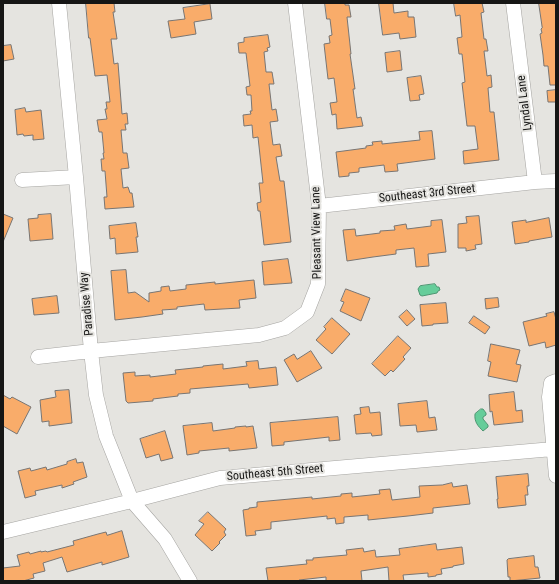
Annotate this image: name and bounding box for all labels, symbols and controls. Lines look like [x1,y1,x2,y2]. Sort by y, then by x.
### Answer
street label: Lyndal Lane [514,74,536,132]
street label: Southeast 3rd Street [378,182,476,206]
street label: Pleasant View Lane [309,187,325,279]
street label: Paradise Way [77,272,97,336]
street label: Southeast 5th Street [226,462,324,484]

